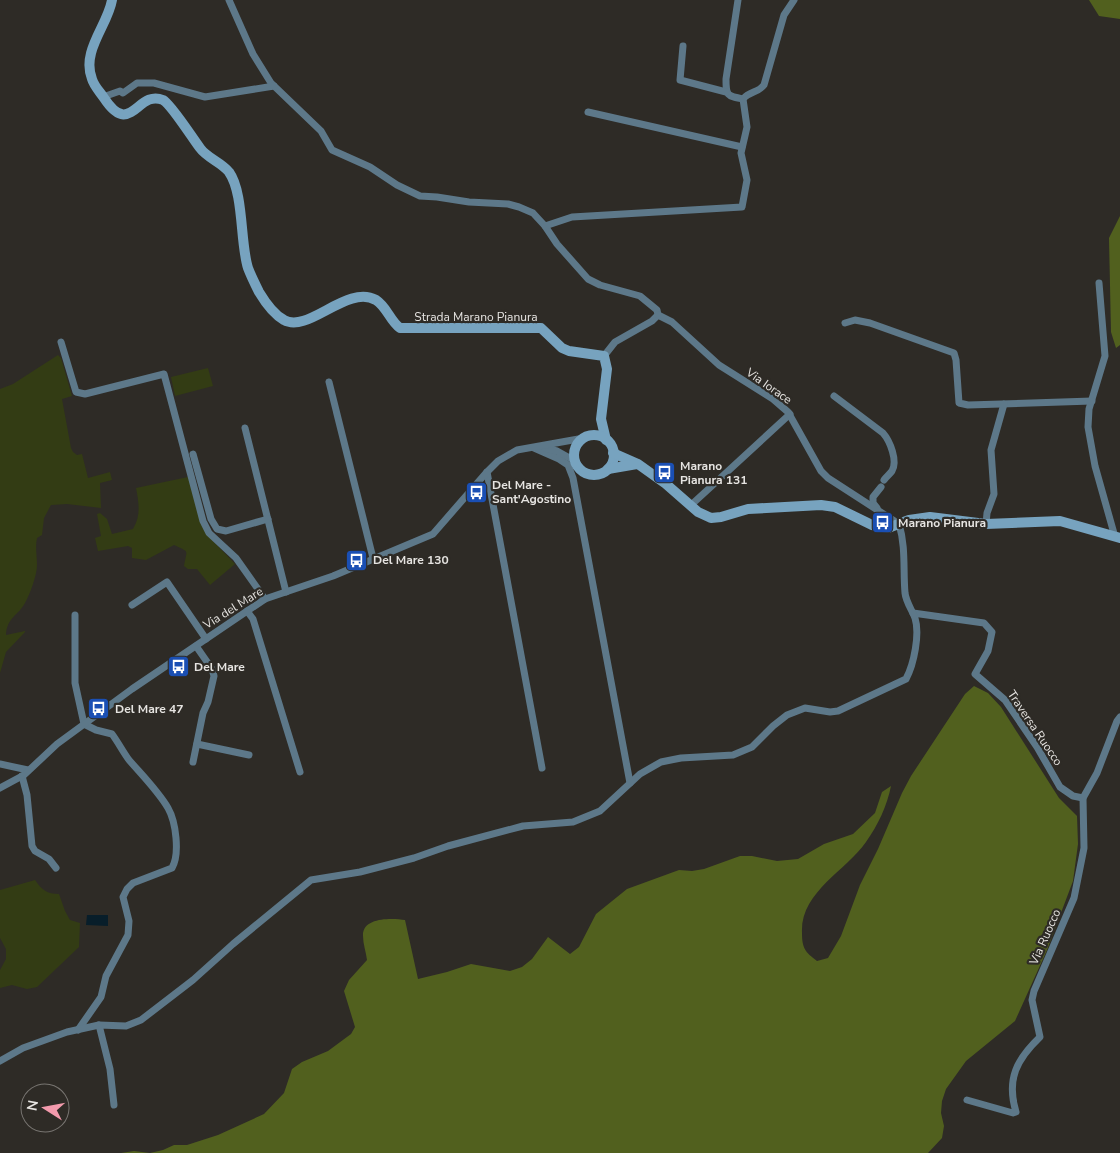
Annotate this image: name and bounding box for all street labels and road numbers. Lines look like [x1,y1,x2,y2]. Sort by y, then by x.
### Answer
street label: Strada Marano Pianura [414,309,538,325]
street label: Via Iorace [742,364,795,408]
street label: Via del Mare [199,583,266,633]
street label: Traversa Ruocco [1004,687,1066,769]
street label: Via Ruocco [1025,906,1065,968]

